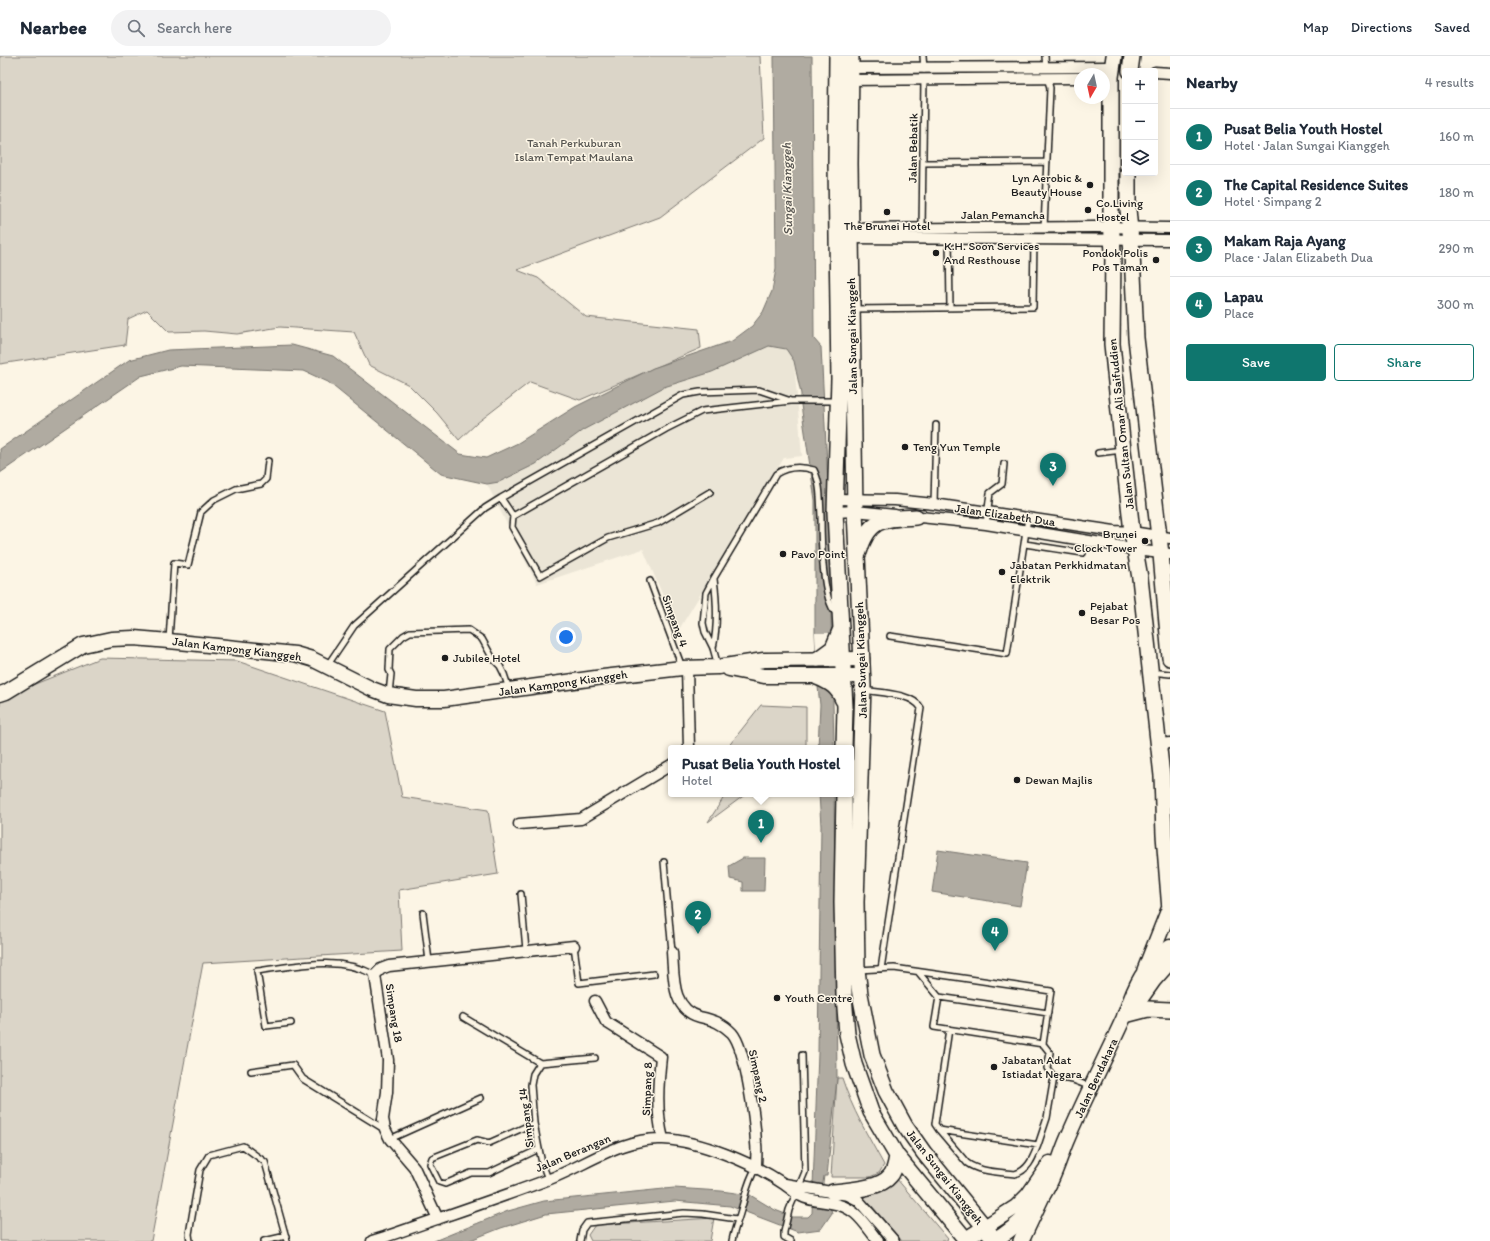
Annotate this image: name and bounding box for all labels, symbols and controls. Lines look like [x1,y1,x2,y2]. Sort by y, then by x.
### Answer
search box [111,10,391,46]
text: Nearbee [20,16,87,39]
icon: search [125,17,147,39]
text: Search here [157,19,232,37]
text: Map [1303,19,1329,36]
text: Directions [1351,19,1412,36]
text: Saved [1434,19,1470,36]
north arrow [1074,68,1110,104]
map controls [1122,68,1158,176]
button: + [1122,68,1158,104]
text: Nearby [1186,72,1238,92]
text: 4 results [1425,75,1474,90]
button: − [1122,104,1158,140]
street label: Jalan Bebatik [905,113,921,183]
text: Pusat Belia Youth Hostel [1224,120,1382,138]
text: 1 [1196,129,1202,144]
text: 160 m [1439,129,1474,144]
park label: Tanah Perkuburan Islam Tempat Maulana [515,136,634,164]
text: Hotel · Jalan Sungai Kianggeh [1224,138,1390,153]
button: layers [1122,140,1158,176]
water label: Sungai Kianggeh [779,141,795,236]
place label: Lyn Aerobic & Beauty House [1011,171,1082,199]
text: The Capital Residence Suites [1224,176,1408,194]
marker: Lyn Aerobic & Beauty House [1085,180,1095,190]
text: 2 [1196,185,1202,200]
text: 180 m [1439,185,1474,200]
text: Hotel · Simpang 2 [1224,194,1321,209]
place label: Co.Living Hostel [1096,196,1144,224]
marker: Co.Living Hostel [1083,205,1093,215]
marker: The Brunei Hotel [882,207,892,217]
street label: Jalan Pemancha [961,208,1045,222]
place label: The Brunei Hotel [844,219,931,233]
text: Makam Raja Ayang [1224,232,1346,250]
place label: K.H. Soon Services And Resthouse [944,239,1039,267]
text: 3 [1195,241,1203,256]
text: 290 m [1438,241,1474,256]
place label: Pondok Polis Pos Taman [1082,246,1148,274]
marker: K.H. Soon Services And Resthouse [931,248,941,258]
text: Place · Jalan Elizabeth Dua [1224,250,1373,265]
marker: Pondok Polis Pos Taman [1151,255,1161,265]
street label: Jalan Sungai Kianggeh [844,277,860,395]
text: Lapau [1224,288,1263,306]
text: 4 [1195,297,1203,312]
text: 300 m [1437,297,1474,312]
text: Place [1224,306,1254,321]
street label: Jalan Sultan Omar Ali Saifuddien [1105,338,1137,510]
button: Save [1186,344,1326,381]
button: Share [1334,344,1474,381]
place label: Teng Yun Temple [913,440,1001,454]
marker: Teng Yun Temple [900,442,910,452]
pin: 3 [1040,453,1066,486]
street label: Jalan Elizabeth Dua [954,501,1057,529]
place label: Brunei Clock Tower [1074,527,1137,555]
marker: Brunei Clock Tower [1140,536,1150,546]
place label: Pavo Point [791,547,845,561]
marker: Pavo Point [778,549,788,559]
place label: Jabatan Perkhidmatan Elektrik [1010,558,1127,586]
marker: Jabatan Perkhidmatan Elektrik [997,567,1007,577]
street label: Simpang 4 [659,593,691,649]
place label: Pejabat Besar Pos [1090,599,1140,627]
street label: Jalan Sungai Kianggeh [852,601,870,719]
marker: Pejabat Besar Pos [1077,608,1087,618]
your location [556,627,576,647]
street label: Jalan Kampong Kianggeh [172,634,303,664]
place label: Jubilee Hotel [453,651,521,665]
marker: Jubilee Hotel [440,653,450,663]
street label: Jalan Kampong Kianggeh [498,667,629,699]
popup [668,745,854,797]
text: Pusat Belia Youth Hostel [682,755,840,773]
text: Hotel [682,773,712,788]
place label: Dewan Majlis [1025,773,1093,787]
marker: Dewan Majlis [1012,775,1022,785]
pin: 1 [748,810,774,843]
pin: 2 [685,901,711,934]
pin: 4 [982,918,1008,951]
street label: Simpang 18 [382,982,406,1044]
place label: Youth Centre [785,991,852,1005]
marker: Youth Centre [772,993,782,1003]
street label: Jalan Bendahara [1071,1035,1121,1120]
street label: Simpang 2 [746,1048,771,1104]
place label: Jabatan Adat Istiadat Negara [1002,1053,1083,1081]
street label: Simpang 8 [639,1061,655,1116]
marker: Jabatan Adat Istiadat Negara [989,1062,999,1072]
street label: Simpang 14 [515,1087,537,1149]
street label: Jalan Sungai Kianggeh [904,1127,987,1228]
street label: Jalan Berangan [533,1131,613,1175]

